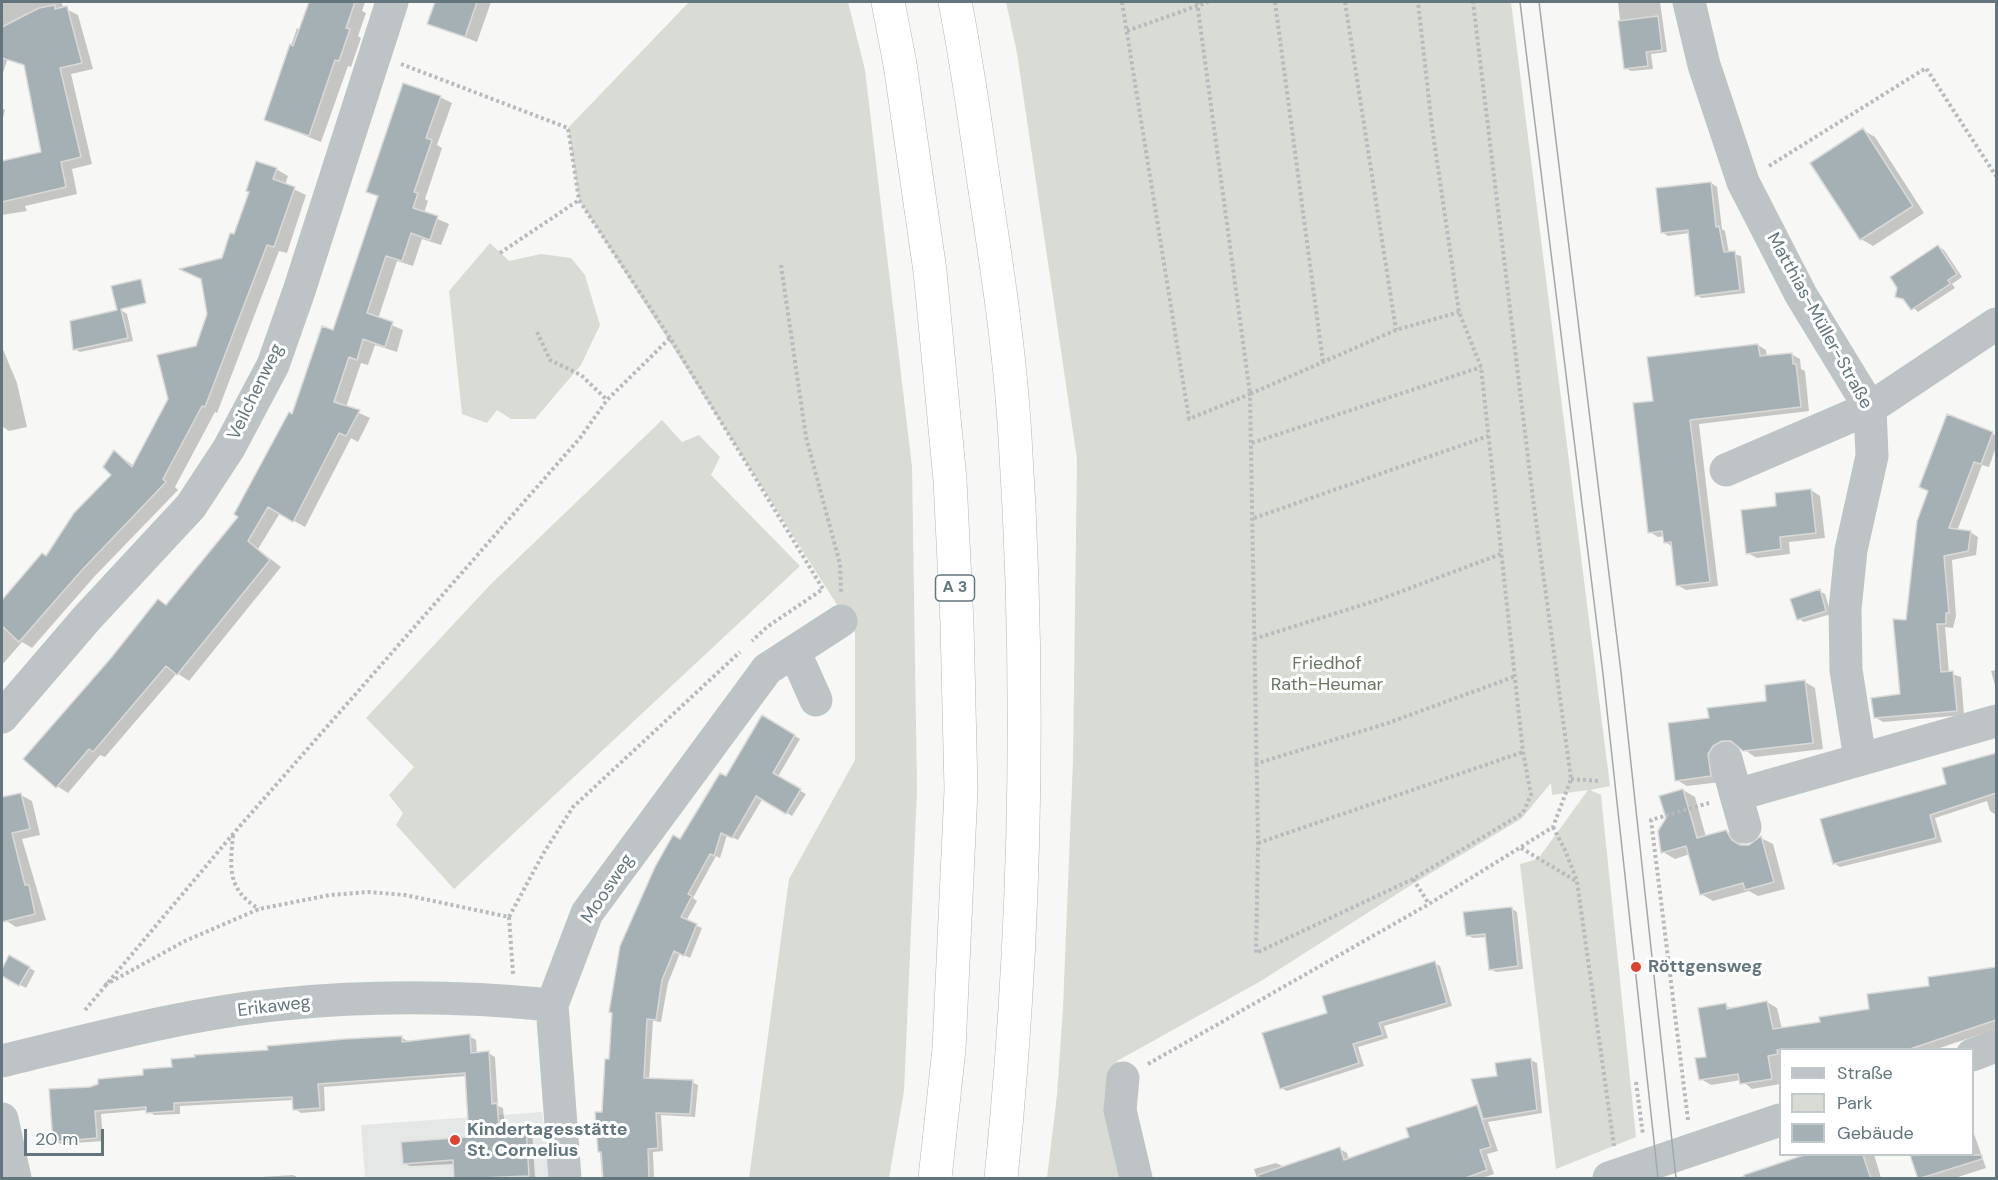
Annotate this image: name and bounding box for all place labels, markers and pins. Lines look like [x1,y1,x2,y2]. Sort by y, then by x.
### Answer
place label: Röttgensweg [1648,956,1762,978]
marker: Röttgensweg [1629,960,1643,974]
place label: Kindertagesstätte St. Cornelius [467,1119,628,1162]
marker: Kindertagesstätte St. Cornelius [448,1133,462,1147]

